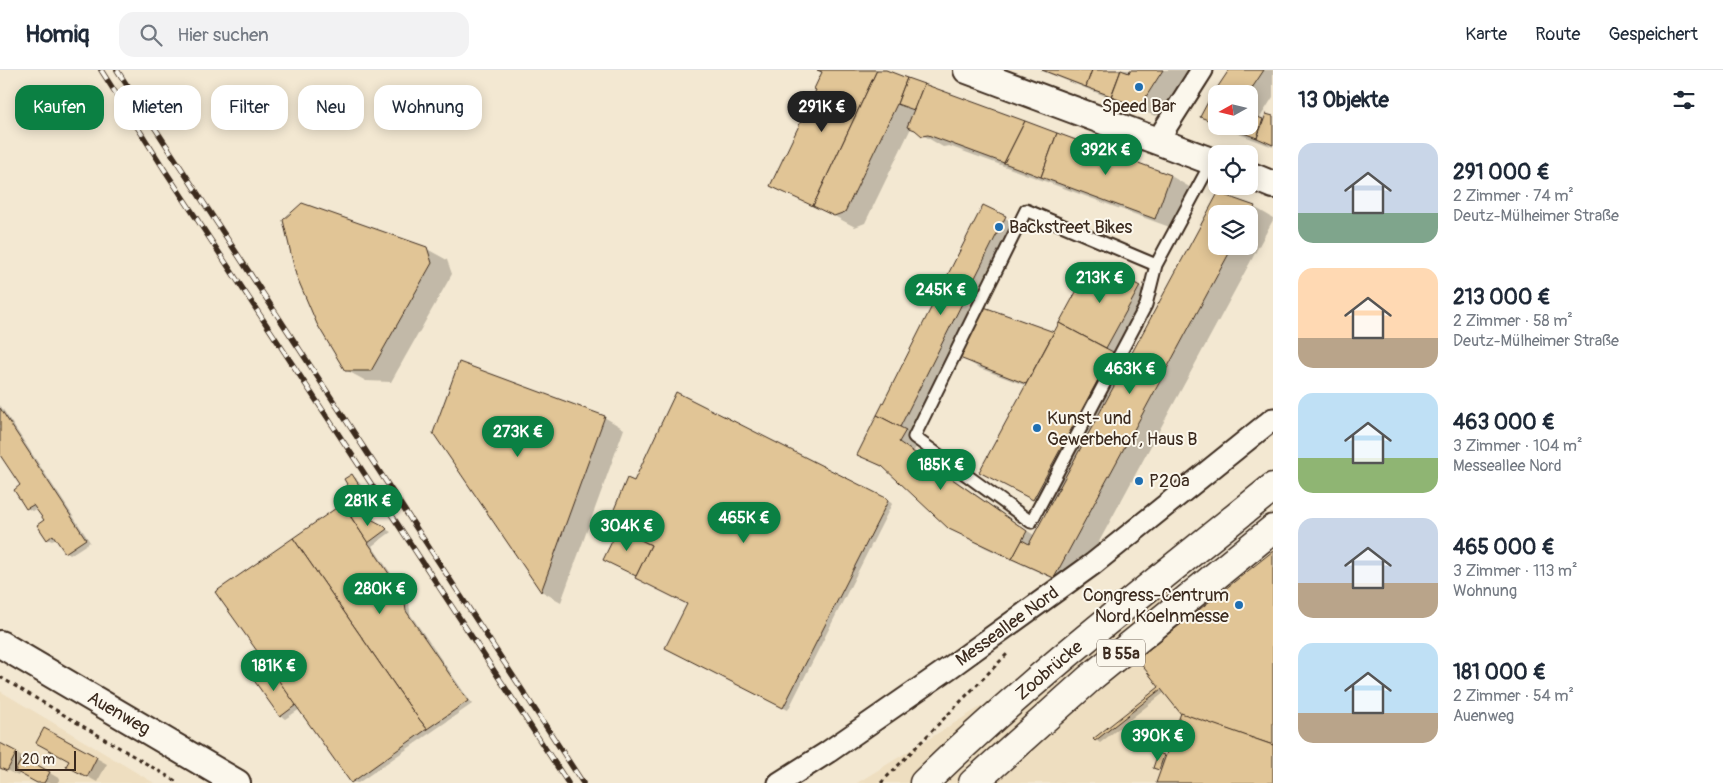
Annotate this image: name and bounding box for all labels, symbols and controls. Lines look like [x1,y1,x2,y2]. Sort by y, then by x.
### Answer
search box [119,12,469,57]
text: Homiq [25,20,89,49]
icon: search [137,21,165,49]
text: Hier suchen [177,23,269,47]
text: Karte [1465,23,1507,46]
text: Route [1535,23,1580,46]
text: Gespeichert [1608,23,1698,46]
marker: Speed Bar [1133,81,1145,93]
chip: Kaufen [15,85,104,130]
chip: Mieten [114,85,201,130]
chip: Filter [211,85,288,130]
chip: Neu [298,85,364,130]
chip: Wohnung [374,85,482,130]
north arrow [1208,85,1258,135]
map controls [1208,85,1258,255]
icon: filters [1670,86,1698,114]
text: 13 Objekte [1298,87,1389,114]
pin: 291K € [781,90,863,133]
place label: Speed Bar [1102,95,1177,118]
text: 291K € [798,97,846,117]
pin: 392K € [1065,134,1147,176]
text: 392K € [1081,140,1131,160]
button: locate [1208,145,1258,195]
text: 291 000 € [1453,159,1550,186]
icon: home [1338,163,1398,223]
text: 2 Zimmer · 74 m² [1453,186,1574,206]
button: layers [1208,205,1258,255]
text: Deutz-Mülheimer Straße [1453,206,1619,226]
place label: Backstreet Bikes [1009,216,1132,239]
marker: Backstreet Bikes [993,221,1005,233]
pin: 213K € [1059,262,1141,304]
text: 213K € [1076,268,1124,288]
pin: 245K € [900,274,982,316]
text: 245K € [916,280,966,300]
text: 213 000 € [1453,284,1551,311]
icon: home [1338,288,1398,348]
text: 2 Zimmer · 58 m² [1453,311,1573,331]
text: Deutz-Mülheimer Straße [1453,331,1619,351]
pin: 463K € [1089,352,1171,395]
text: 463K € [1104,359,1156,379]
place label: Kunst- und Gewerbehof, Haus B [1047,407,1197,451]
text: 463 000 € [1453,409,1555,436]
icon: home [1338,413,1398,473]
pin: 273K € [477,416,559,458]
text: 273K € [493,422,543,442]
marker: Kunst- und Gewerbehof, Haus B [1031,422,1043,434]
text: 3 Zimmer · 104 m² [1453,436,1583,456]
pin: 185K € [900,448,982,491]
text: 185K € [918,455,964,475]
text: Messeallee Nord [1453,456,1562,476]
place label: P20a [1149,470,1190,493]
marker: P20a [1133,475,1145,487]
pin: 281K € [327,484,409,527]
text: 281K € [345,491,391,511]
pin: 465K € [703,502,785,544]
text: 465K € [719,508,769,528]
pin: 304K € [586,510,668,552]
text: 304K € [601,516,653,536]
text: 465 000 € [1453,534,1555,561]
icon: home [1338,538,1398,598]
text: 3 Zimmer · 113 m² [1453,561,1578,581]
pin: 280K € [339,572,421,615]
text: 280K € [354,579,406,599]
street label: Messeallee Nord [951,581,1063,672]
text: Wohnung [1453,581,1517,601]
place label: Congress-Centrum Nord Koelnmesse [1083,584,1229,628]
marker: Congress-Centrum Nord Koelnmesse [1233,599,1245,611]
street label: Zoobrücke [1011,635,1088,705]
road number: B 55a [1097,640,1145,666]
pin: 181K € [233,650,315,692]
text: 181K € [252,656,296,676]
text: 181 000 € [1453,659,1546,686]
icon: home [1338,663,1398,723]
street label: Auenweg [83,686,154,741]
text: 2 Zimmer · 54 m² [1453,686,1574,706]
text: Auenweg [1453,706,1514,726]
pin: 390K € [1117,720,1199,762]
text: 390K € [1132,726,1184,746]
scale bar [15,748,76,771]
text: 20 m [22,751,55,768]

